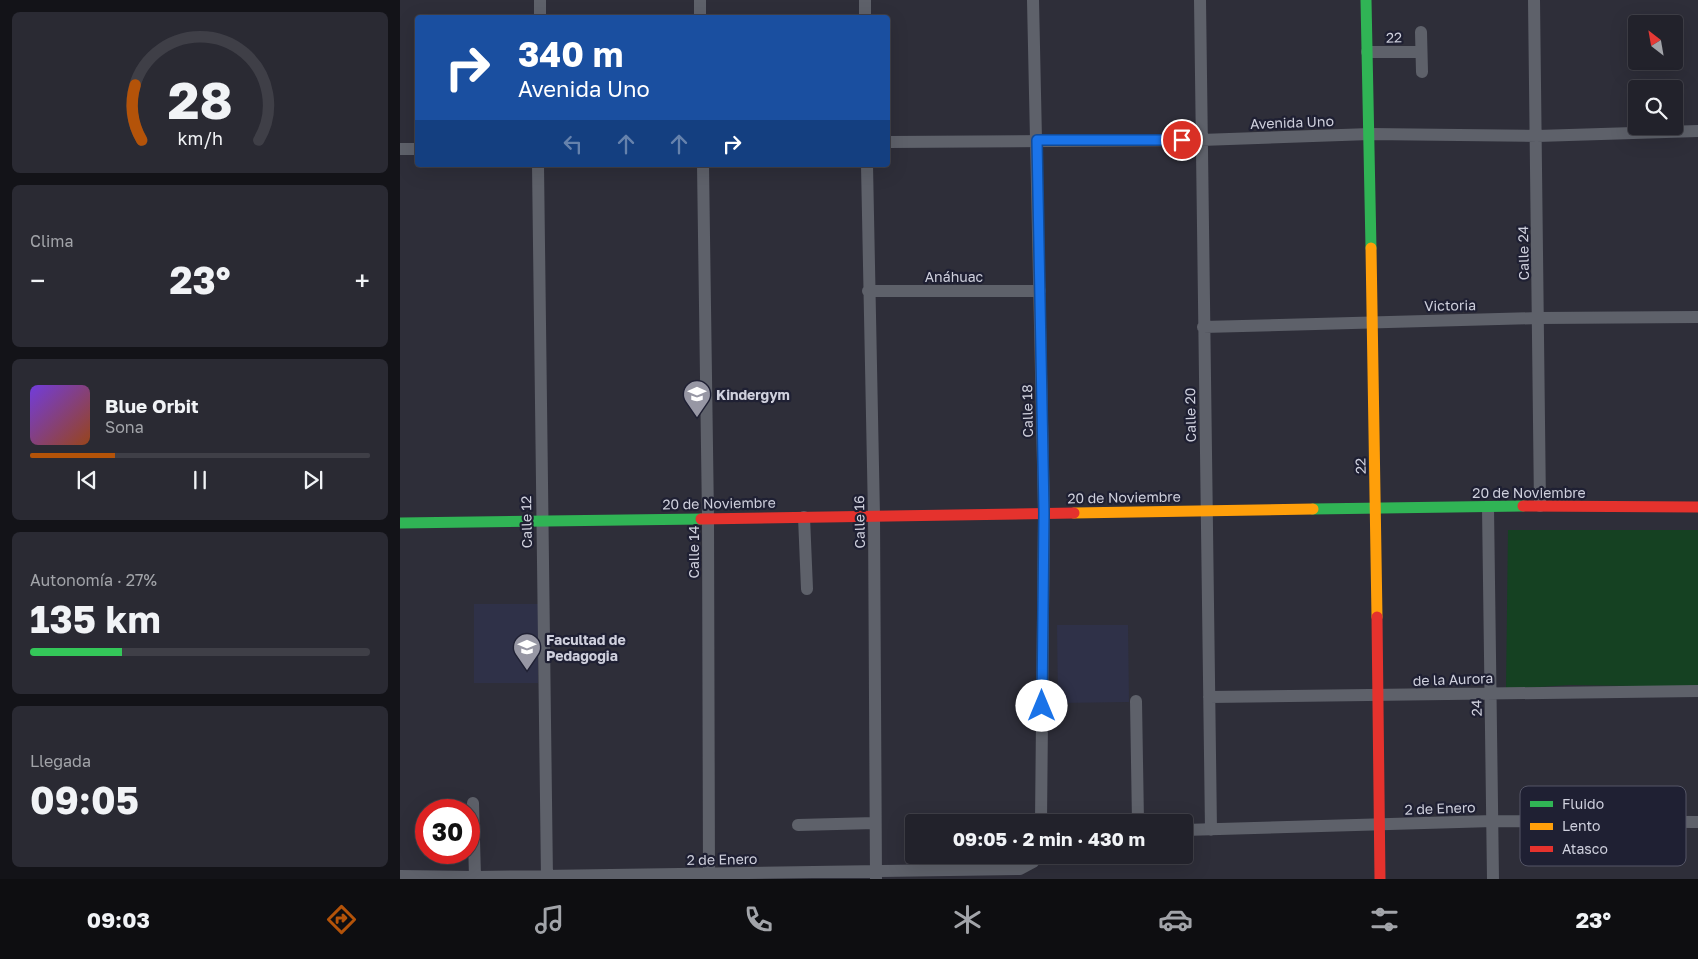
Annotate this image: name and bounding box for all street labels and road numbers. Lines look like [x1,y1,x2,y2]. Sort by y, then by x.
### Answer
street label: 22 [1386,28,1402,46]
street label: Avenida Uno [1250,112,1334,132]
street label: Calle 24 [1514,226,1532,280]
street label: Anáhuac [925,268,984,285]
street label: Victoria [1424,296,1476,314]
street label: Calle 18 [1018,384,1036,438]
street label: Calle 20 [1181,388,1199,442]
street label: 22 [1351,458,1369,474]
street label: 20 de Noviembre [1472,484,1586,501]
street label: 20 de Noviembre [1067,488,1181,506]
street label: 20 de Noviembre [662,494,776,512]
street label: Calle 12 [517,495,535,549]
street label: Calle 16 [850,495,868,549]
street label: Calle 14 [685,525,702,579]
street label: de la Aurora [1412,669,1494,689]
street label: 24 [1467,700,1485,716]
street label: 2 de Enero [1404,798,1476,818]
street label: 2 de Enero [686,850,758,868]

